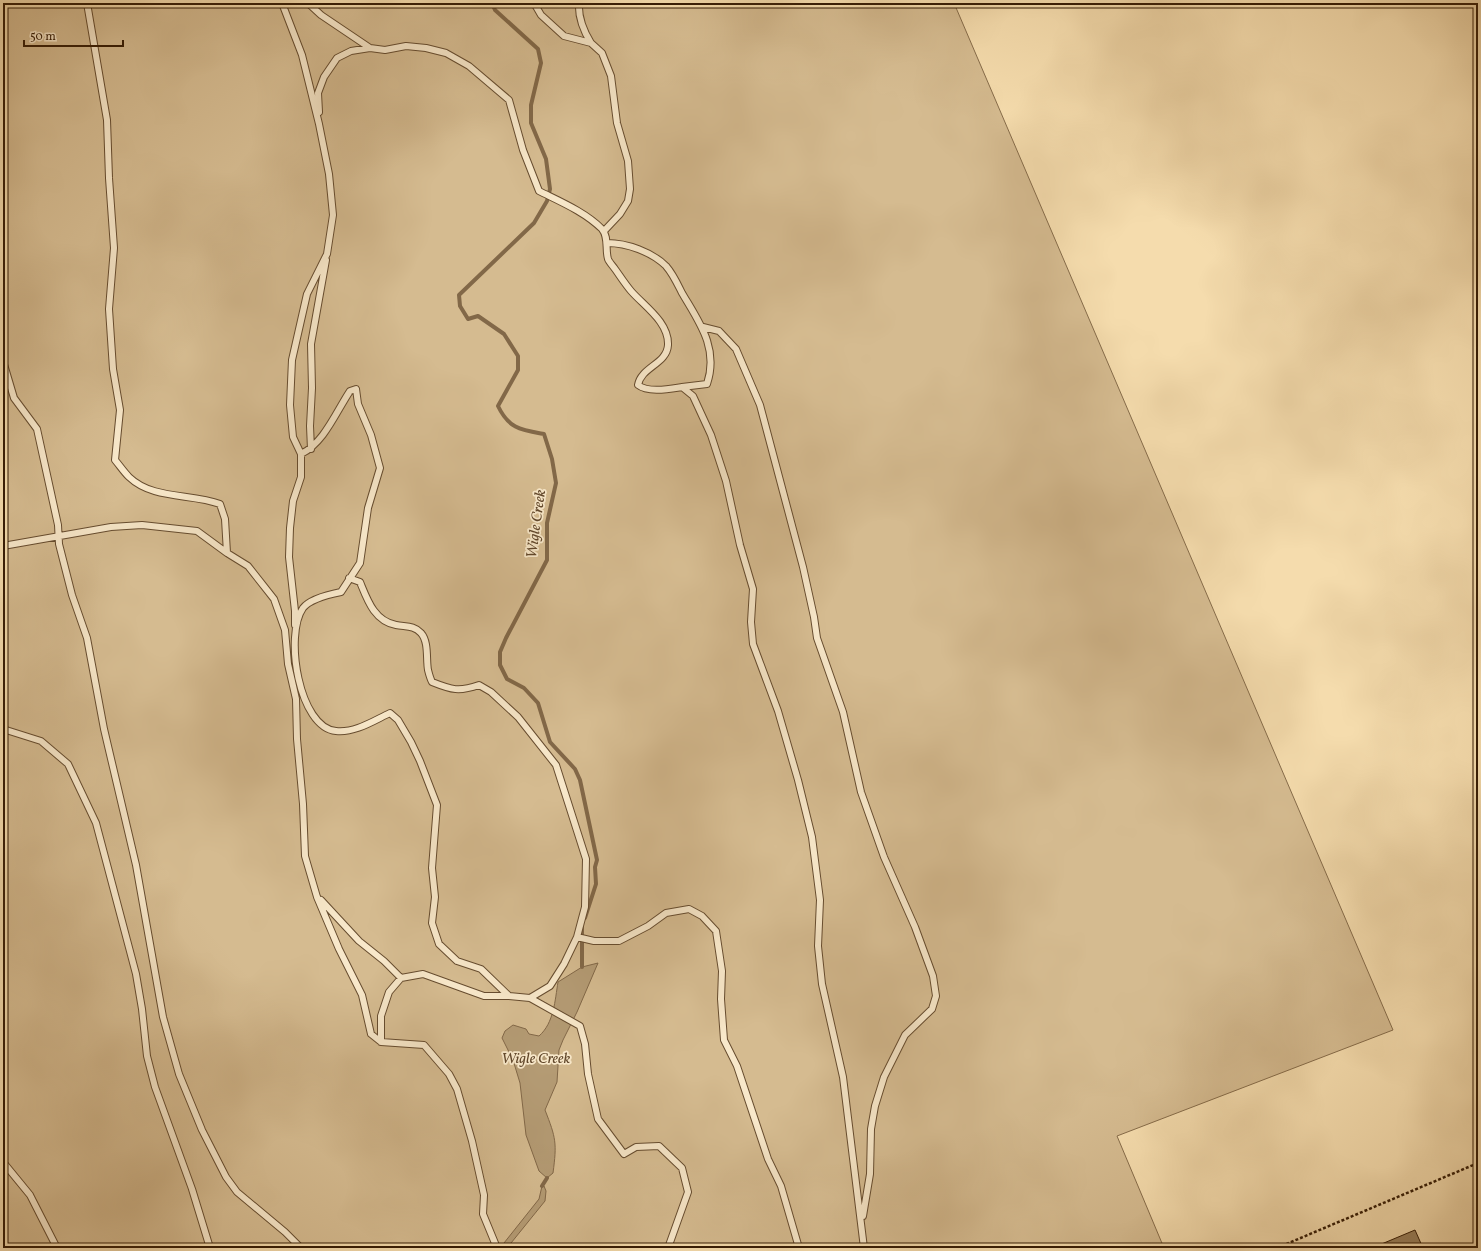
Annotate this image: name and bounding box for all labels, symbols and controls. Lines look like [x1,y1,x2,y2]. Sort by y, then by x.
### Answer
scale bar [24,22,123,48]
text: 50 m [30,29,56,45]
water label: Wigle Creek [522,488,552,560]
water label: Wigle Creek [501,1049,571,1070]

